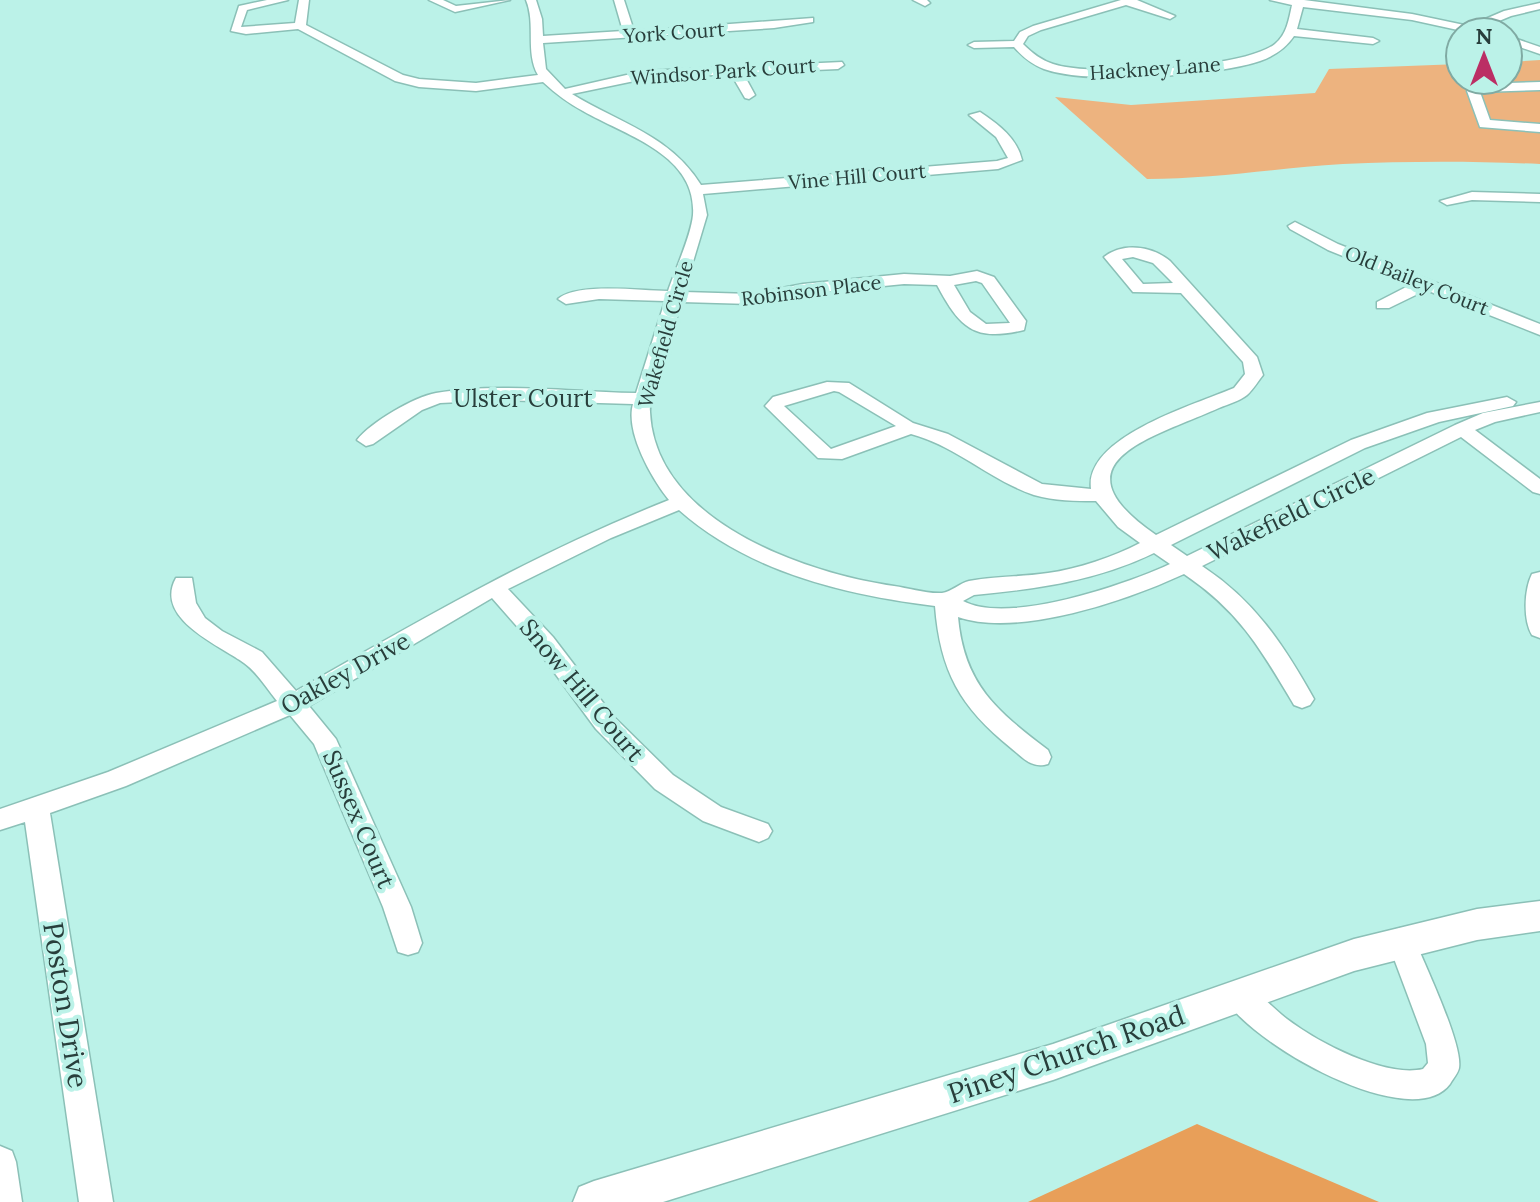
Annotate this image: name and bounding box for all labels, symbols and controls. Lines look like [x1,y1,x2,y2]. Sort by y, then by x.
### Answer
street label: York Court [621,16,726,48]
north arrow [1444,16,1524,96]
text: N [1475,22,1493,50]
street label: Hackney Lane [1089,51,1221,85]
street label: Windsor Park Court [630,52,817,90]
street label: Vine Hill Court [786,158,927,195]
street label: Old Bailey Court [1341,240,1493,320]
street label: Wakefield Circle [632,257,698,410]
street label: Robinson Place [739,269,883,311]
street label: Ulster Court [453,383,594,414]
street label: Wakefield Circle [1202,460,1380,568]
street label: Snow Hill Court [513,612,651,768]
street label: Oakley Drive [275,625,415,721]
street label: Sussex Court [316,745,402,893]
street label: Poston Drive [35,919,97,1091]
street label: Piney Church Road [943,997,1189,1111]

